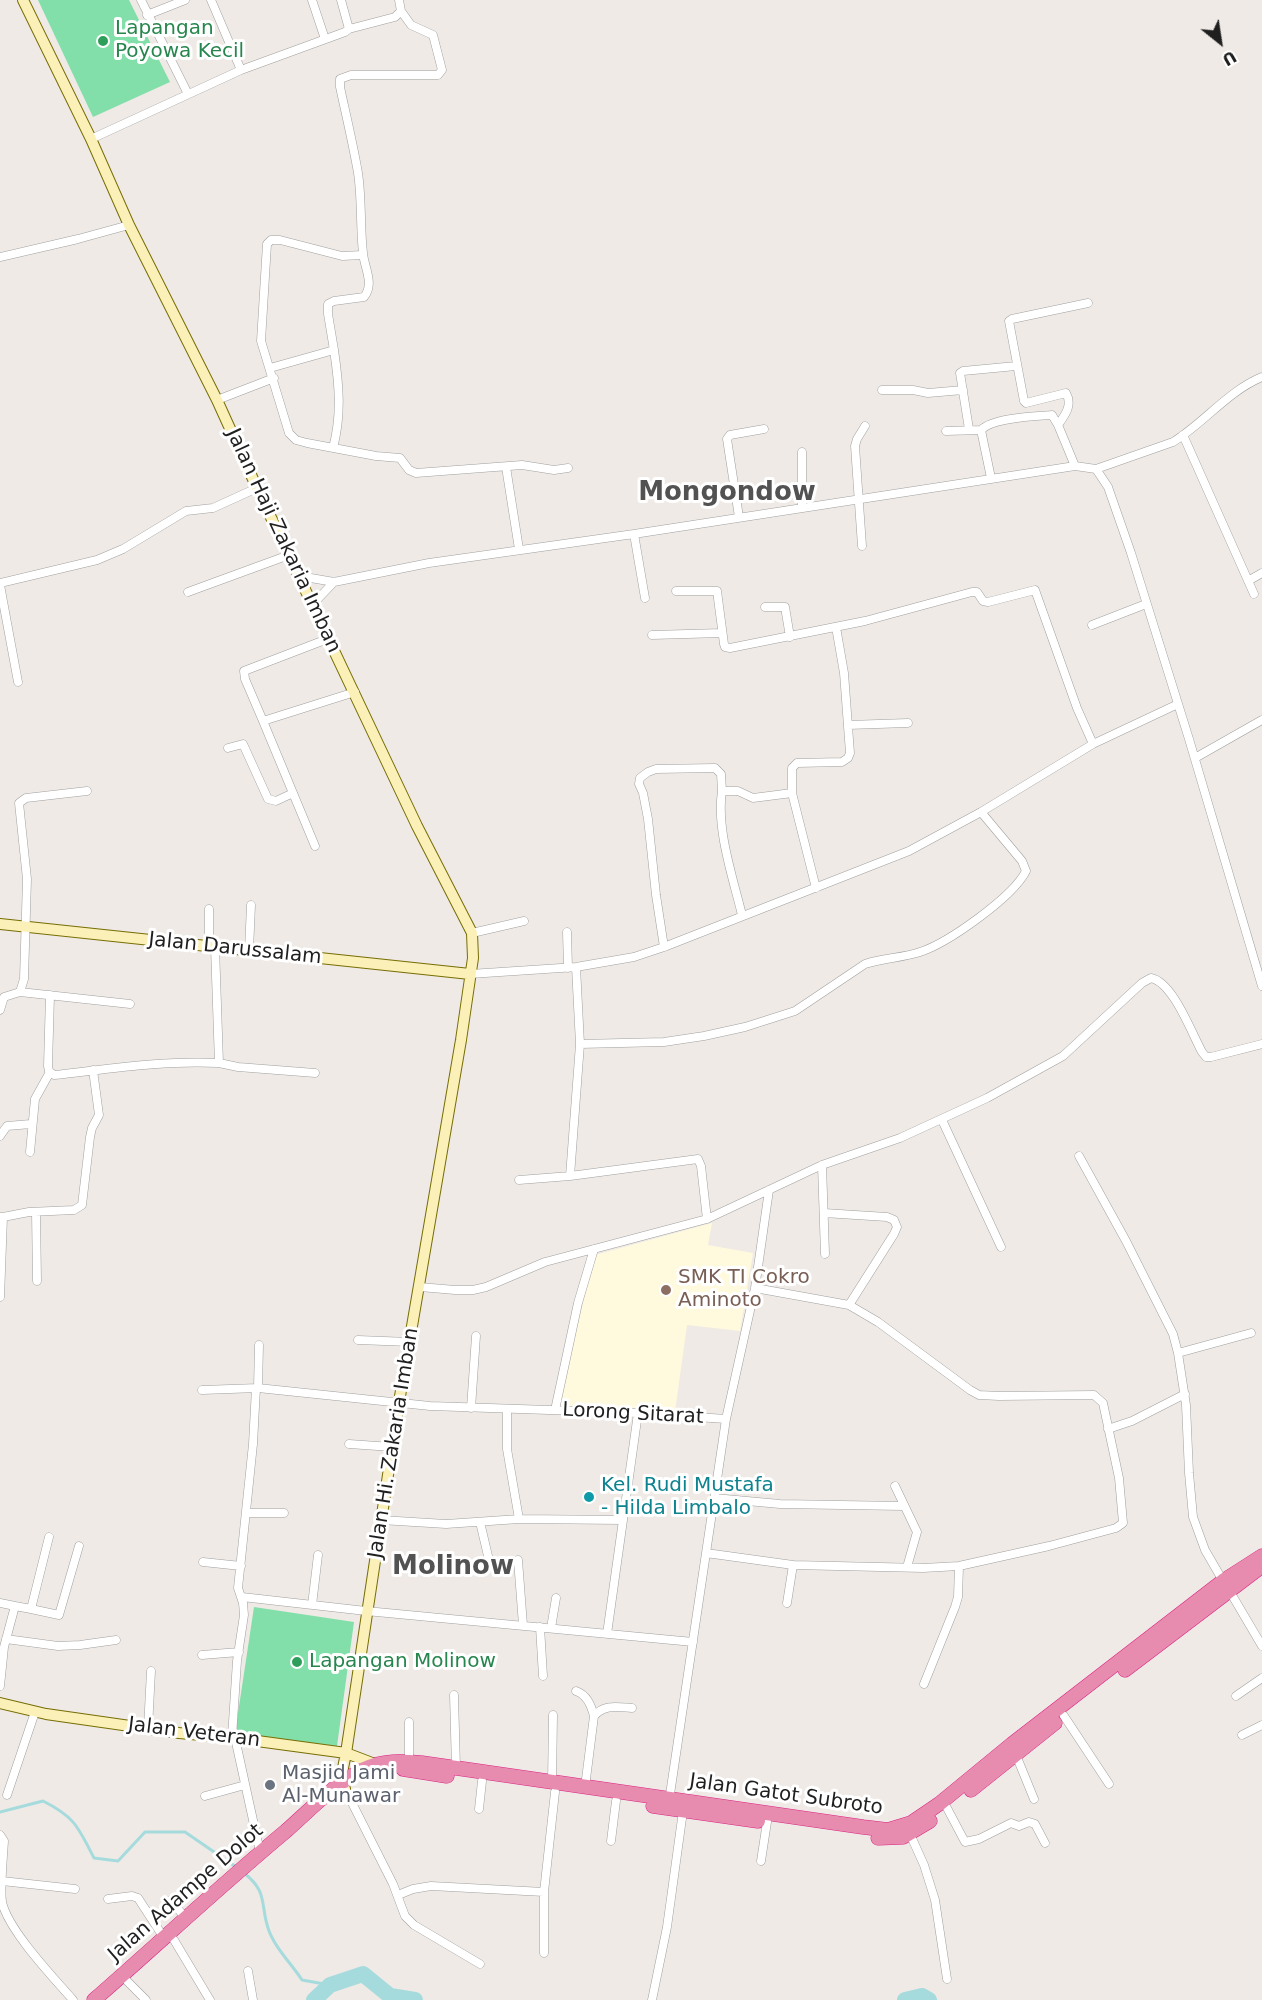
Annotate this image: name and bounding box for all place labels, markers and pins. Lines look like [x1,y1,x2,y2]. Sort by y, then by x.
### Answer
place label: Lapangan Poyowa Kecil [115,17,244,64]
marker: Lapangan Poyowa Kecil [96,34,110,48]
place label: SMK TI Cokro Aminoto [678,1266,810,1313]
marker: SMK TI Cokro Aminoto [659,1283,673,1297]
place label: Kel. Rudi Mustafa - Hilda Limbalo [601,1474,774,1521]
marker: Kel. Rudi Mustafa - Hilda Limbalo [582,1490,596,1504]
place label: Lapangan Molinow [309,1650,496,1674]
marker: Lapangan Molinow [290,1655,304,1669]
place label: Masjid Jami Al-Munawar [282,1762,400,1809]
marker: Masjid Jami Al-Munawar [263,1778,277,1792]

